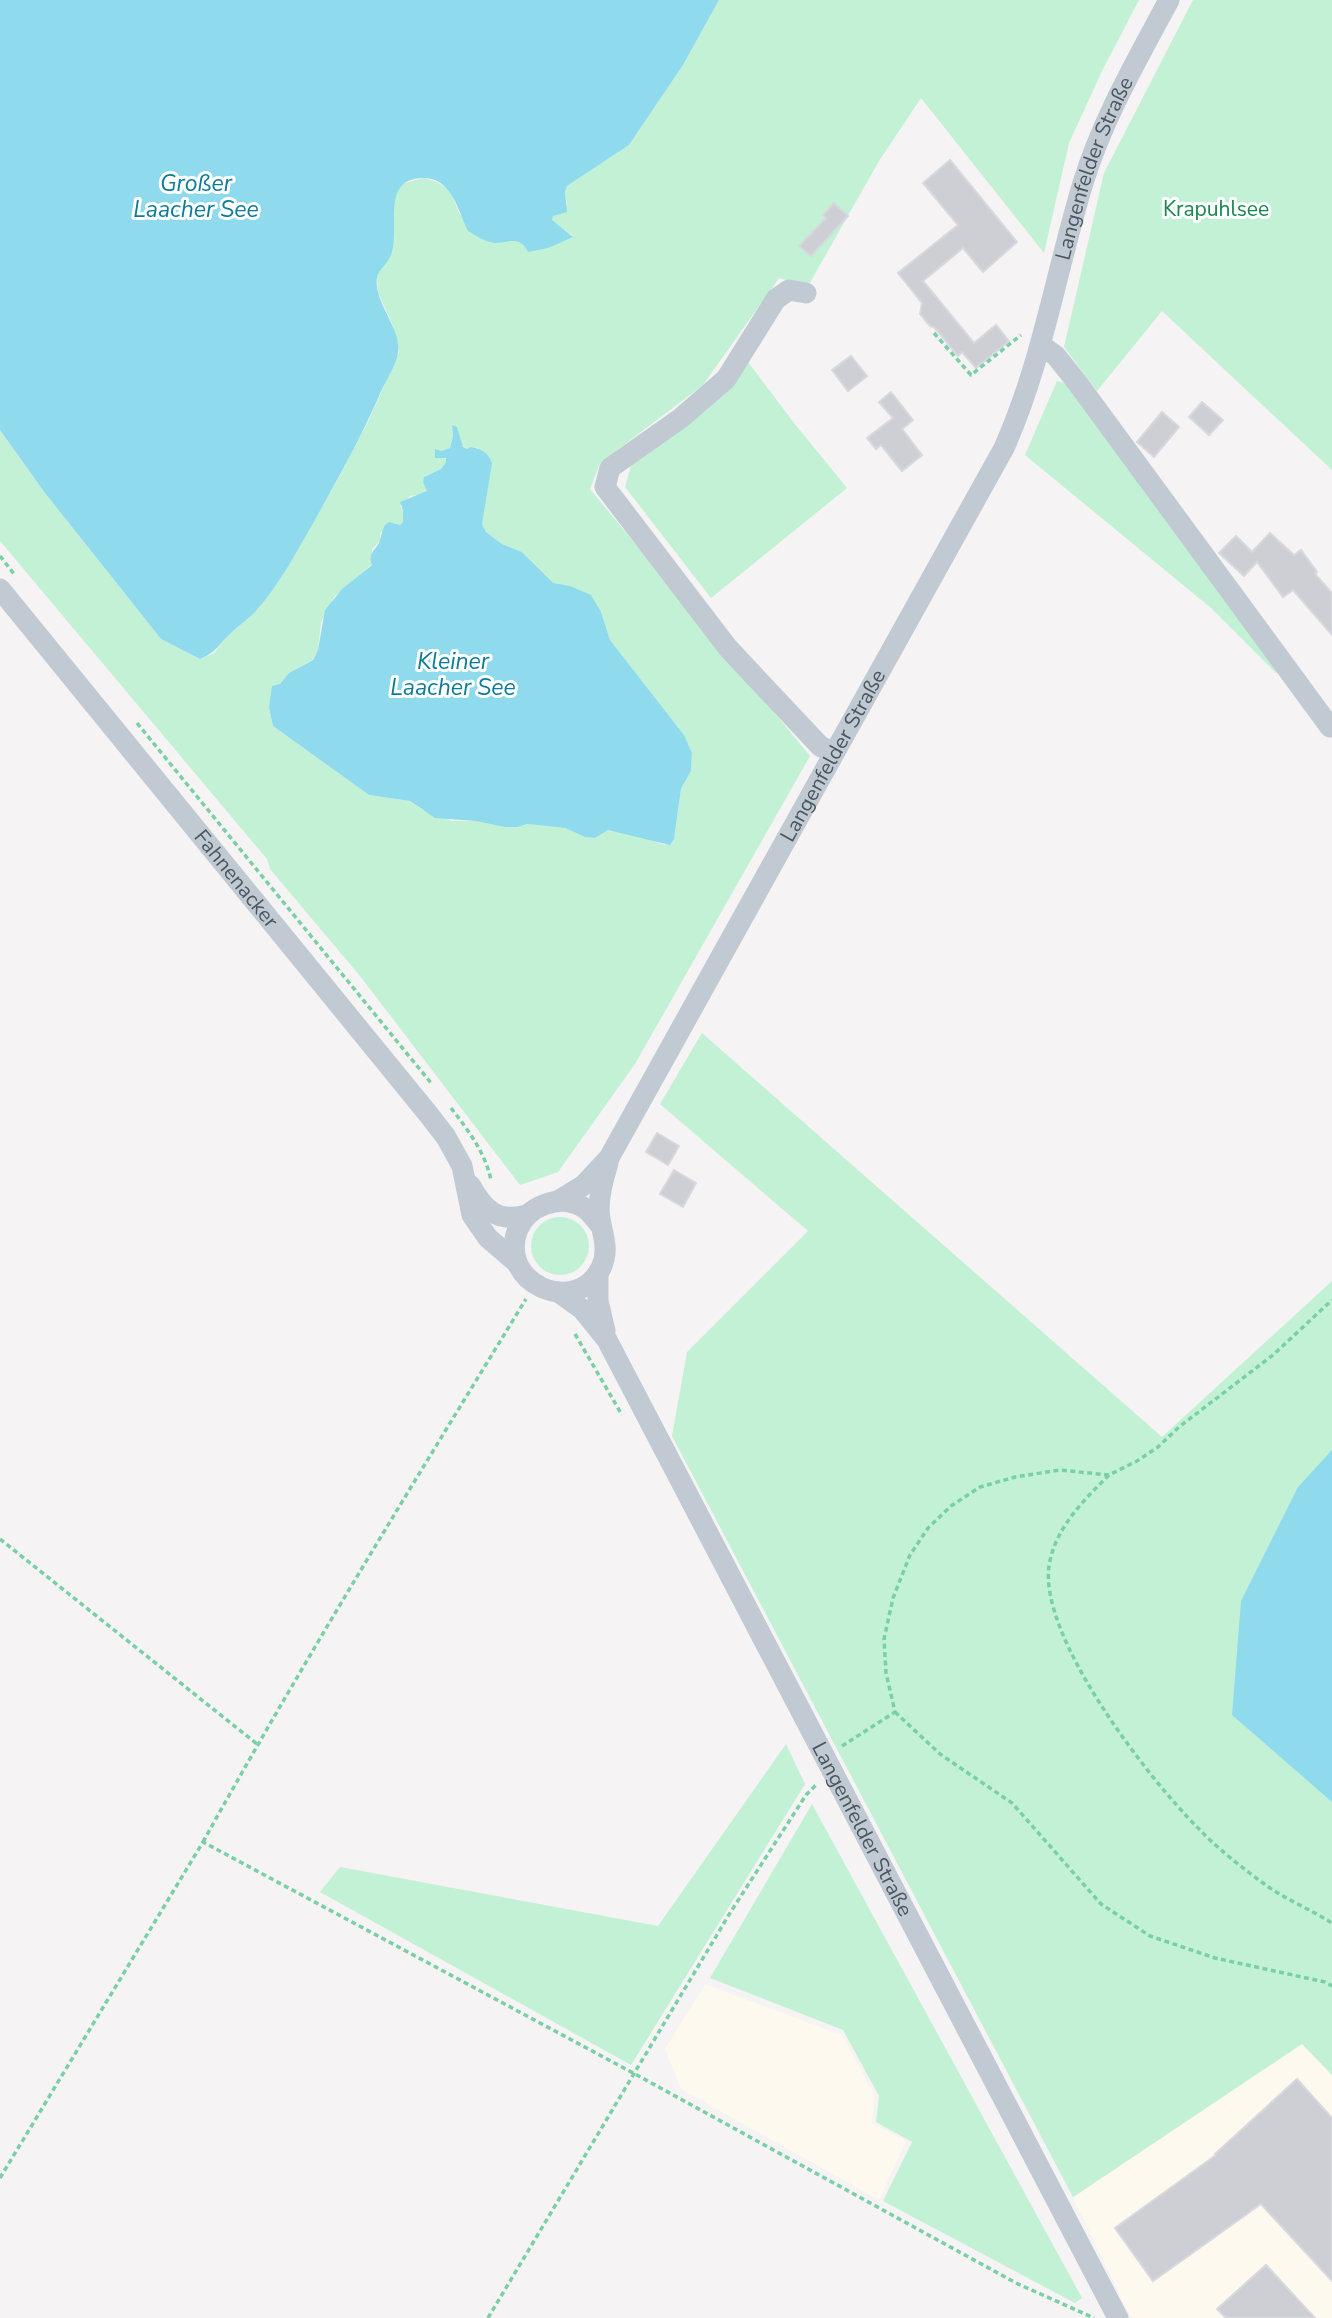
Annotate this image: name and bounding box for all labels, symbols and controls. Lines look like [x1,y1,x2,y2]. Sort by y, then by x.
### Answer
street label: Langenfelder Straße [1049,72,1140,263]
water label: Großer Laacher See [133,168,259,225]
park label: Krapuhlsee [1163,195,1269,223]
water label: Kleiner Laacher See [390,646,516,703]
street label: Langenfelder Straße [774,664,892,847]
street label: Fahnenacker [188,824,285,934]
street label: Langenfelder Straße [805,1737,920,1921]

